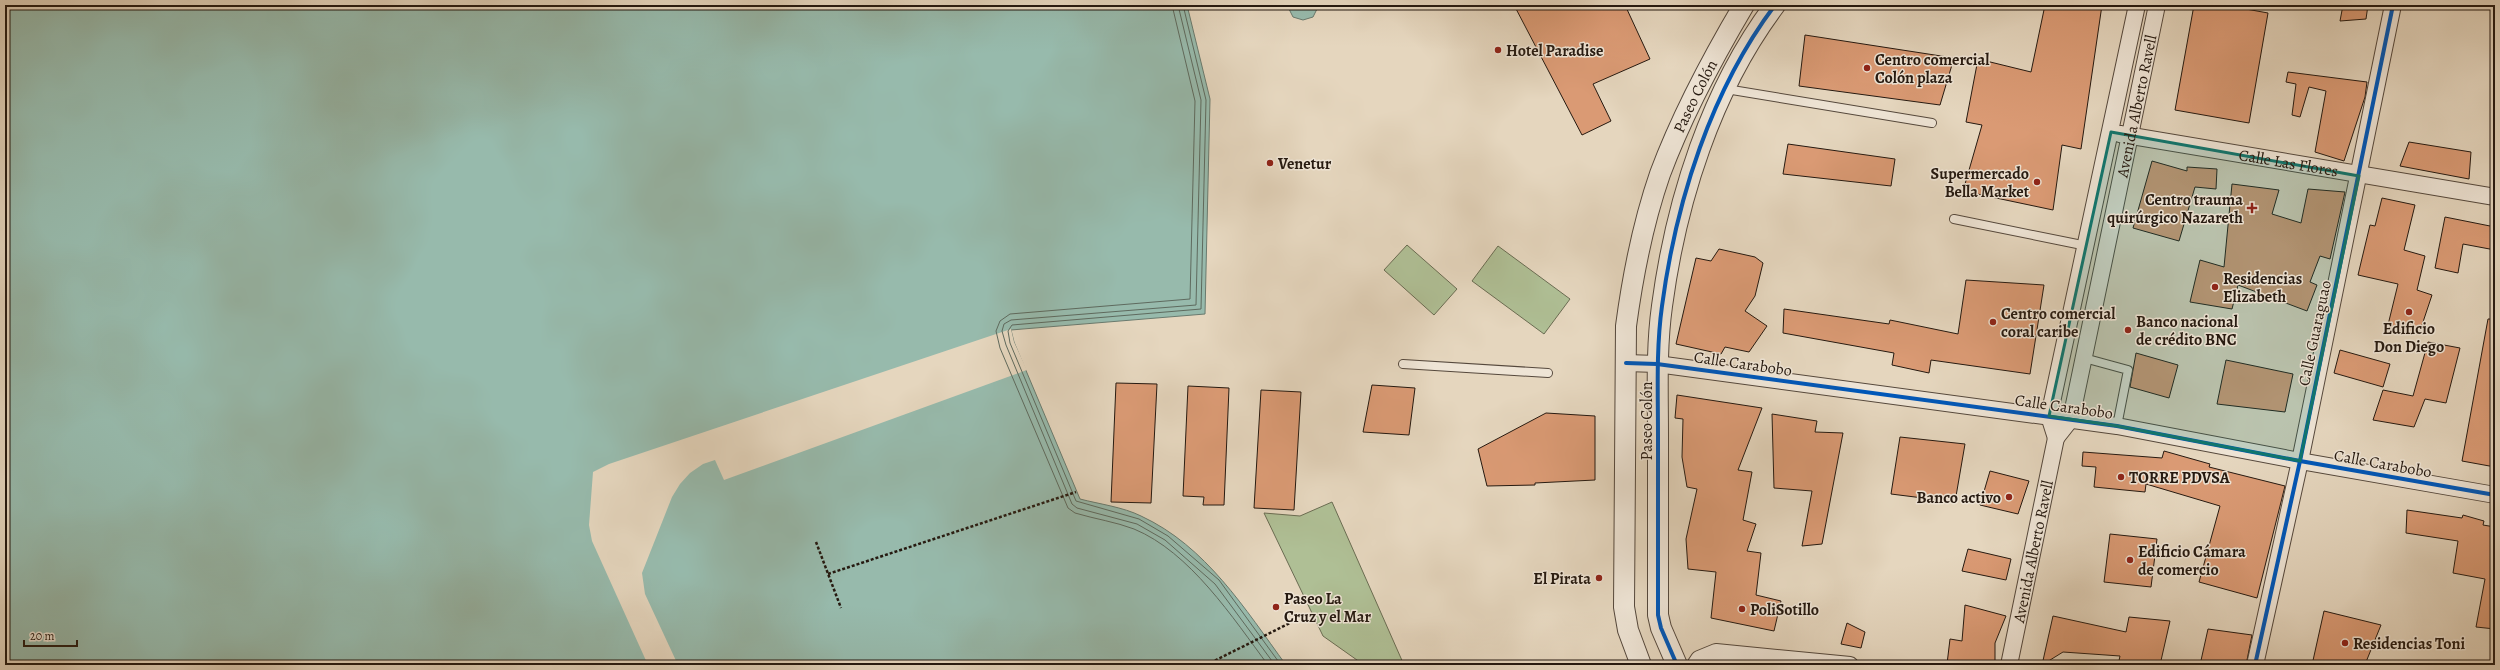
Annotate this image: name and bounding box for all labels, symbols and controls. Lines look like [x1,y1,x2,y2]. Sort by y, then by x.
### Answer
street label: Avenida Alberto Ravell [2111,33,2163,180]
place label: Hotel Paradise [1506,40,1603,62]
marker: Hotel Paradise [1493,45,1503,55]
place label: Centro comercial Colón plaza [1875,49,1990,89]
street label: Paseo Colón [1668,56,1723,137]
marker: Centro comercial Colón plaza [1862,63,1872,73]
street label: Calle Las Flores [2237,144,2340,182]
place label: Venetur [1277,153,1332,175]
marker: Venetur [1265,158,1275,168]
place label: Supermercado Bella Market [1931,163,2030,203]
marker: Supermercado Bella Market [2032,177,2042,187]
place label: Centro trauma quirúrgico Nazareth [2107,189,2243,229]
marker: Centro trauma quirúrgico Nazareth [2246,202,2258,214]
place label: Residencias Elizabeth [2223,268,2302,308]
street label: Calle Guaraguao [2293,278,2337,388]
marker: Residencias Elizabeth [2210,282,2220,292]
place label: Centro comercial coral caribe [2001,303,2116,343]
marker: Edificio Don Diego [2404,307,2414,317]
place label: Banco nacional de crédito BNC [2136,311,2239,351]
marker: Centro comercial coral caribe [1988,317,1998,327]
place label: Edificio Don Diego [2374,318,2444,358]
marker: Banco nacional de crédito BNC [2123,325,2133,335]
street label: Calle Carabobo [1692,346,1793,382]
street label: Paseo Colón [1636,381,1658,461]
street label: Calle Carabobo [2013,389,2114,425]
street label: Calle Carabobo [2332,445,2433,483]
place label: TORRE PDVSA [2129,467,2231,489]
marker: TORRE PDVSA [2116,472,2126,482]
street label: Avenida Alberto Ravell [2008,478,2059,626]
place label: Banco activo [1916,487,2001,509]
marker: Banco activo [2004,492,2014,502]
place label: Edificio Cámara de comercio [2138,541,2246,581]
marker: Edificio Cámara de comercio [2125,555,2135,565]
place label: El Pirata [1533,568,1591,590]
marker: El Pirata [1594,573,1604,583]
place label: Paseo La Cruz y el Mar [1284,588,1372,628]
place label: PoliSotillo [1750,599,1819,621]
marker: Paseo La Cruz y el Mar [1271,602,1281,612]
marker: PoliSotillo [1737,604,1747,614]
scale bar [24,622,77,648]
text: 20 m [30,628,54,644]
place label: Residencias Toni [2353,633,2466,655]
marker: Residencias Toni [2340,638,2350,648]

